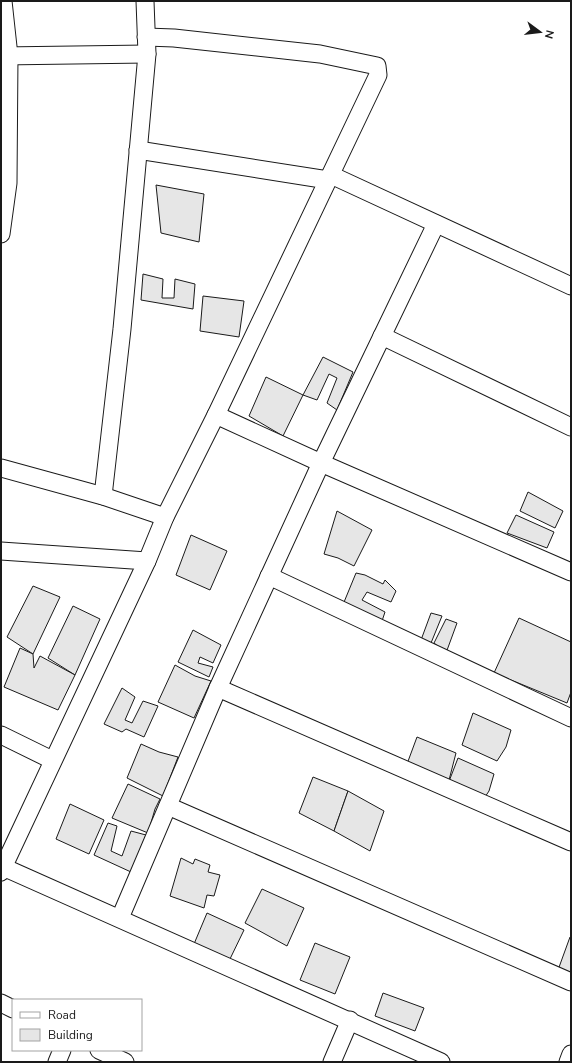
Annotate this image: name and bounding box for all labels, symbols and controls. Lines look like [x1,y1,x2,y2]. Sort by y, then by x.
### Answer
north arrow [520,12,560,52]
text: N [541,29,557,40]
legend [12,999,142,1051]
text: Road [48,1007,76,1023]
text: Building [48,1027,93,1043]

